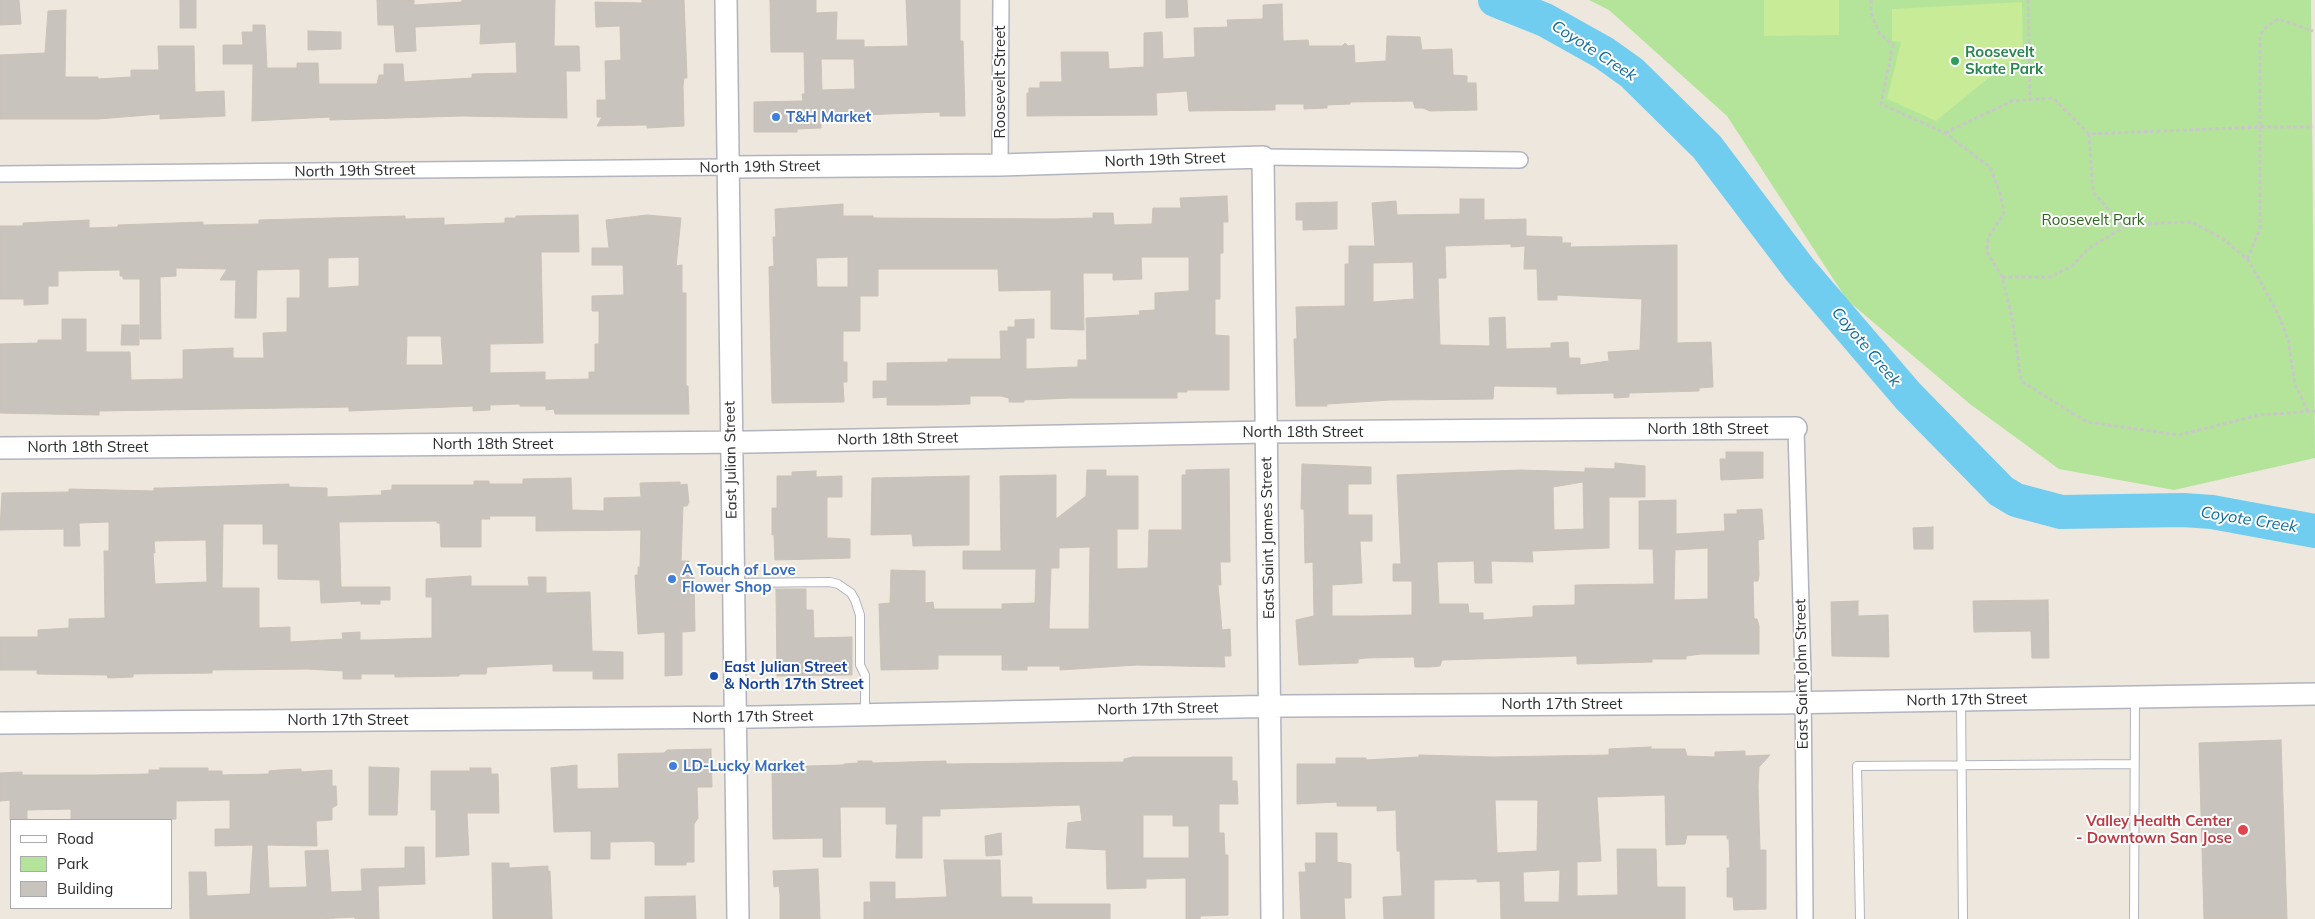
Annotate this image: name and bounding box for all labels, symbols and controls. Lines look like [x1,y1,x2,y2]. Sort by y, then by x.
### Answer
water label: Coyote Creek [1548,16,1640,86]
street label: Roosevelt Street [991,25,1009,139]
place label: Roosevelt Skate Park [1965,43,2043,78]
marker: Roosevelt Skate Park [1949,55,1961,67]
place label: T&H Market [786,108,871,126]
marker: T&H Market [770,111,782,123]
street label: North 19th Street [1104,149,1226,171]
street label: North 19th Street [699,157,821,177]
street label: North 19th Street [294,161,416,181]
park label: Roosevelt Park [2041,211,2145,229]
water label: Coyote Creek [1827,303,1905,391]
street label: East Julian Street [721,401,741,519]
street label: North 18th Street [1647,420,1769,438]
street label: North 18th Street [1242,423,1364,441]
street label: North 18th Street [837,429,959,449]
street label: North 18th Street [432,435,554,453]
street label: North 18th Street [27,438,149,456]
street label: East Saint James Street [1258,457,1278,619]
water label: Coyote Creek [2199,503,2299,537]
place label: A Touch of Love Flower Shop [682,561,796,596]
marker: A Touch of Love Flower Shop [666,573,678,585]
street label: East Saint John Street [1792,599,1812,749]
place label: East Julian Street & North 17th Street [724,658,864,693]
marker: East Julian Street & North 17th Street [708,670,720,682]
street label: North 17th Street [1906,690,2028,710]
street label: North 17th Street [1501,695,1623,713]
street label: North 17th Street [1097,699,1219,719]
street label: North 17th Street [692,707,814,727]
street label: North 17th Street [287,711,409,729]
place label: LD-Lucky Market [683,757,805,775]
marker: LD-Lucky Market [667,760,679,772]
place label: Valley Health Center - Downtown San Jose [2076,812,2232,847]
legend [10,819,172,909]
marker: Valley Health Center - Downtown San Jose [2236,823,2250,837]
text: Road [57,829,94,848]
text: Park [57,854,89,873]
text: Building [57,879,113,898]

